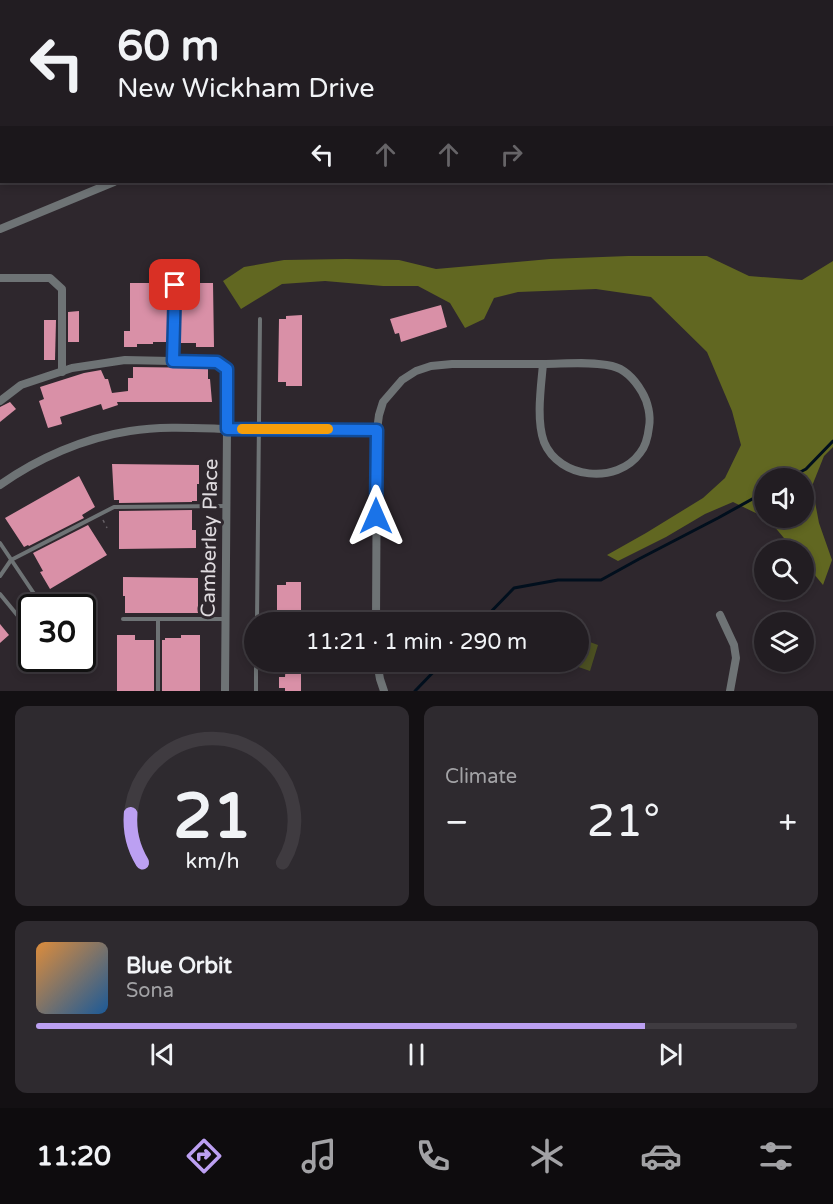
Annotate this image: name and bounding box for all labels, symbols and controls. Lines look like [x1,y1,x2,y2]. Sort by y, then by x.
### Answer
text: 60 m [117,21,219,72]
icon: left [18,24,96,102]
text: New Wickham Drive [117,72,375,105]
icon: left [306,138,339,171]
icon: ahead [369,138,402,171]
icon: ahead [432,138,465,171]
icon: right [495,138,528,171]
pin [149,259,200,310]
icon: arrive [158,268,191,301]
street label: Camberley Place [197,458,223,618]
map controls [754,468,814,672]
button: sound [754,468,814,528]
position arrow [344,484,408,548]
button: search [754,540,814,600]
speed limit sign: 30 [18,594,96,672]
button: layers [754,612,814,672]
text: 11:21 · 1 min · 290 m [306,629,527,655]
text: Climate [445,765,517,789]
text: 21 [173,780,251,855]
text: 21° [587,795,660,849]
text: − [445,803,469,842]
text: + [778,803,797,842]
text: km/h [185,848,239,874]
text: Blue Orbit [126,953,232,979]
text: Sona [126,979,174,1003]
icon: previous [146,1038,179,1071]
icon: pause [400,1038,433,1071]
icon: next [654,1038,687,1071]
icon: directions [183,1135,225,1177]
icon: music [298,1135,340,1177]
icon: phone [412,1135,454,1177]
icon: climate [526,1135,568,1177]
icon: car [640,1135,682,1177]
icon: filters [755,1135,797,1177]
text: 11:20 [36,1140,111,1173]

